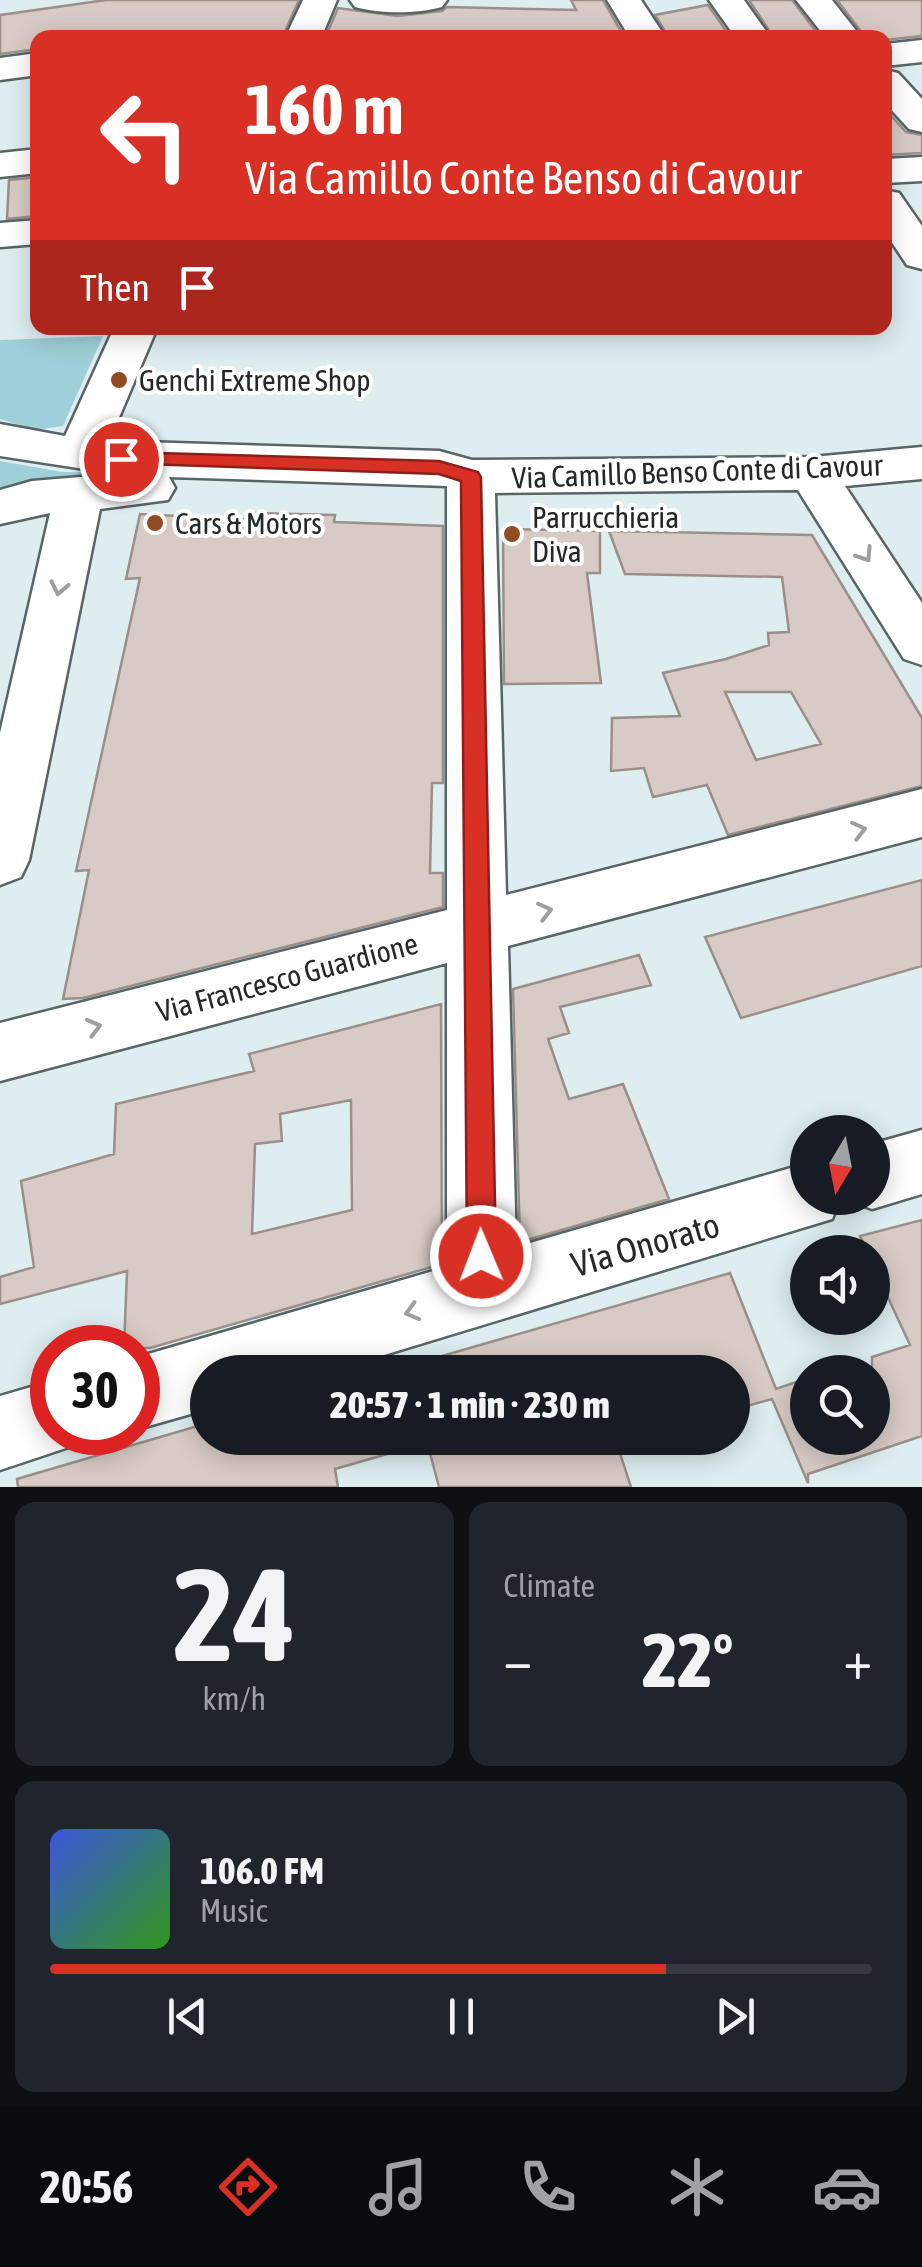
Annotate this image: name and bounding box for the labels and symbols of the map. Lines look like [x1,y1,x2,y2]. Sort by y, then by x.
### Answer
place label: Genchi Extreme Shop [139,363,371,397]
marker: Genchi Extreme Shop [108,369,130,391]
pin [79,417,164,502]
street label: Via Camillo Benso Conte di Cavour [511,447,884,494]
place label: Parrucchieria Diva [532,500,679,568]
place label: Cars & Motors [175,506,322,540]
marker: Cars & Motors [144,512,166,534]
marker: Parrucchieria Diva [501,523,523,545]
one-way arrow [852,544,871,562]
one-way arrow [49,580,70,597]
one-way arrow [850,820,867,841]
one-way arrow [536,901,553,922]
street label: Via Francesco Guardione [153,926,421,1028]
one-way arrow [85,1018,102,1039]
north arrow [790,1115,890,1215]
position arrow [429,1204,533,1308]
street label: Via Onorato [566,1204,724,1284]
one-way arrow [404,1300,421,1321]
speed limit sign: 30 [30,1325,160,1455]

